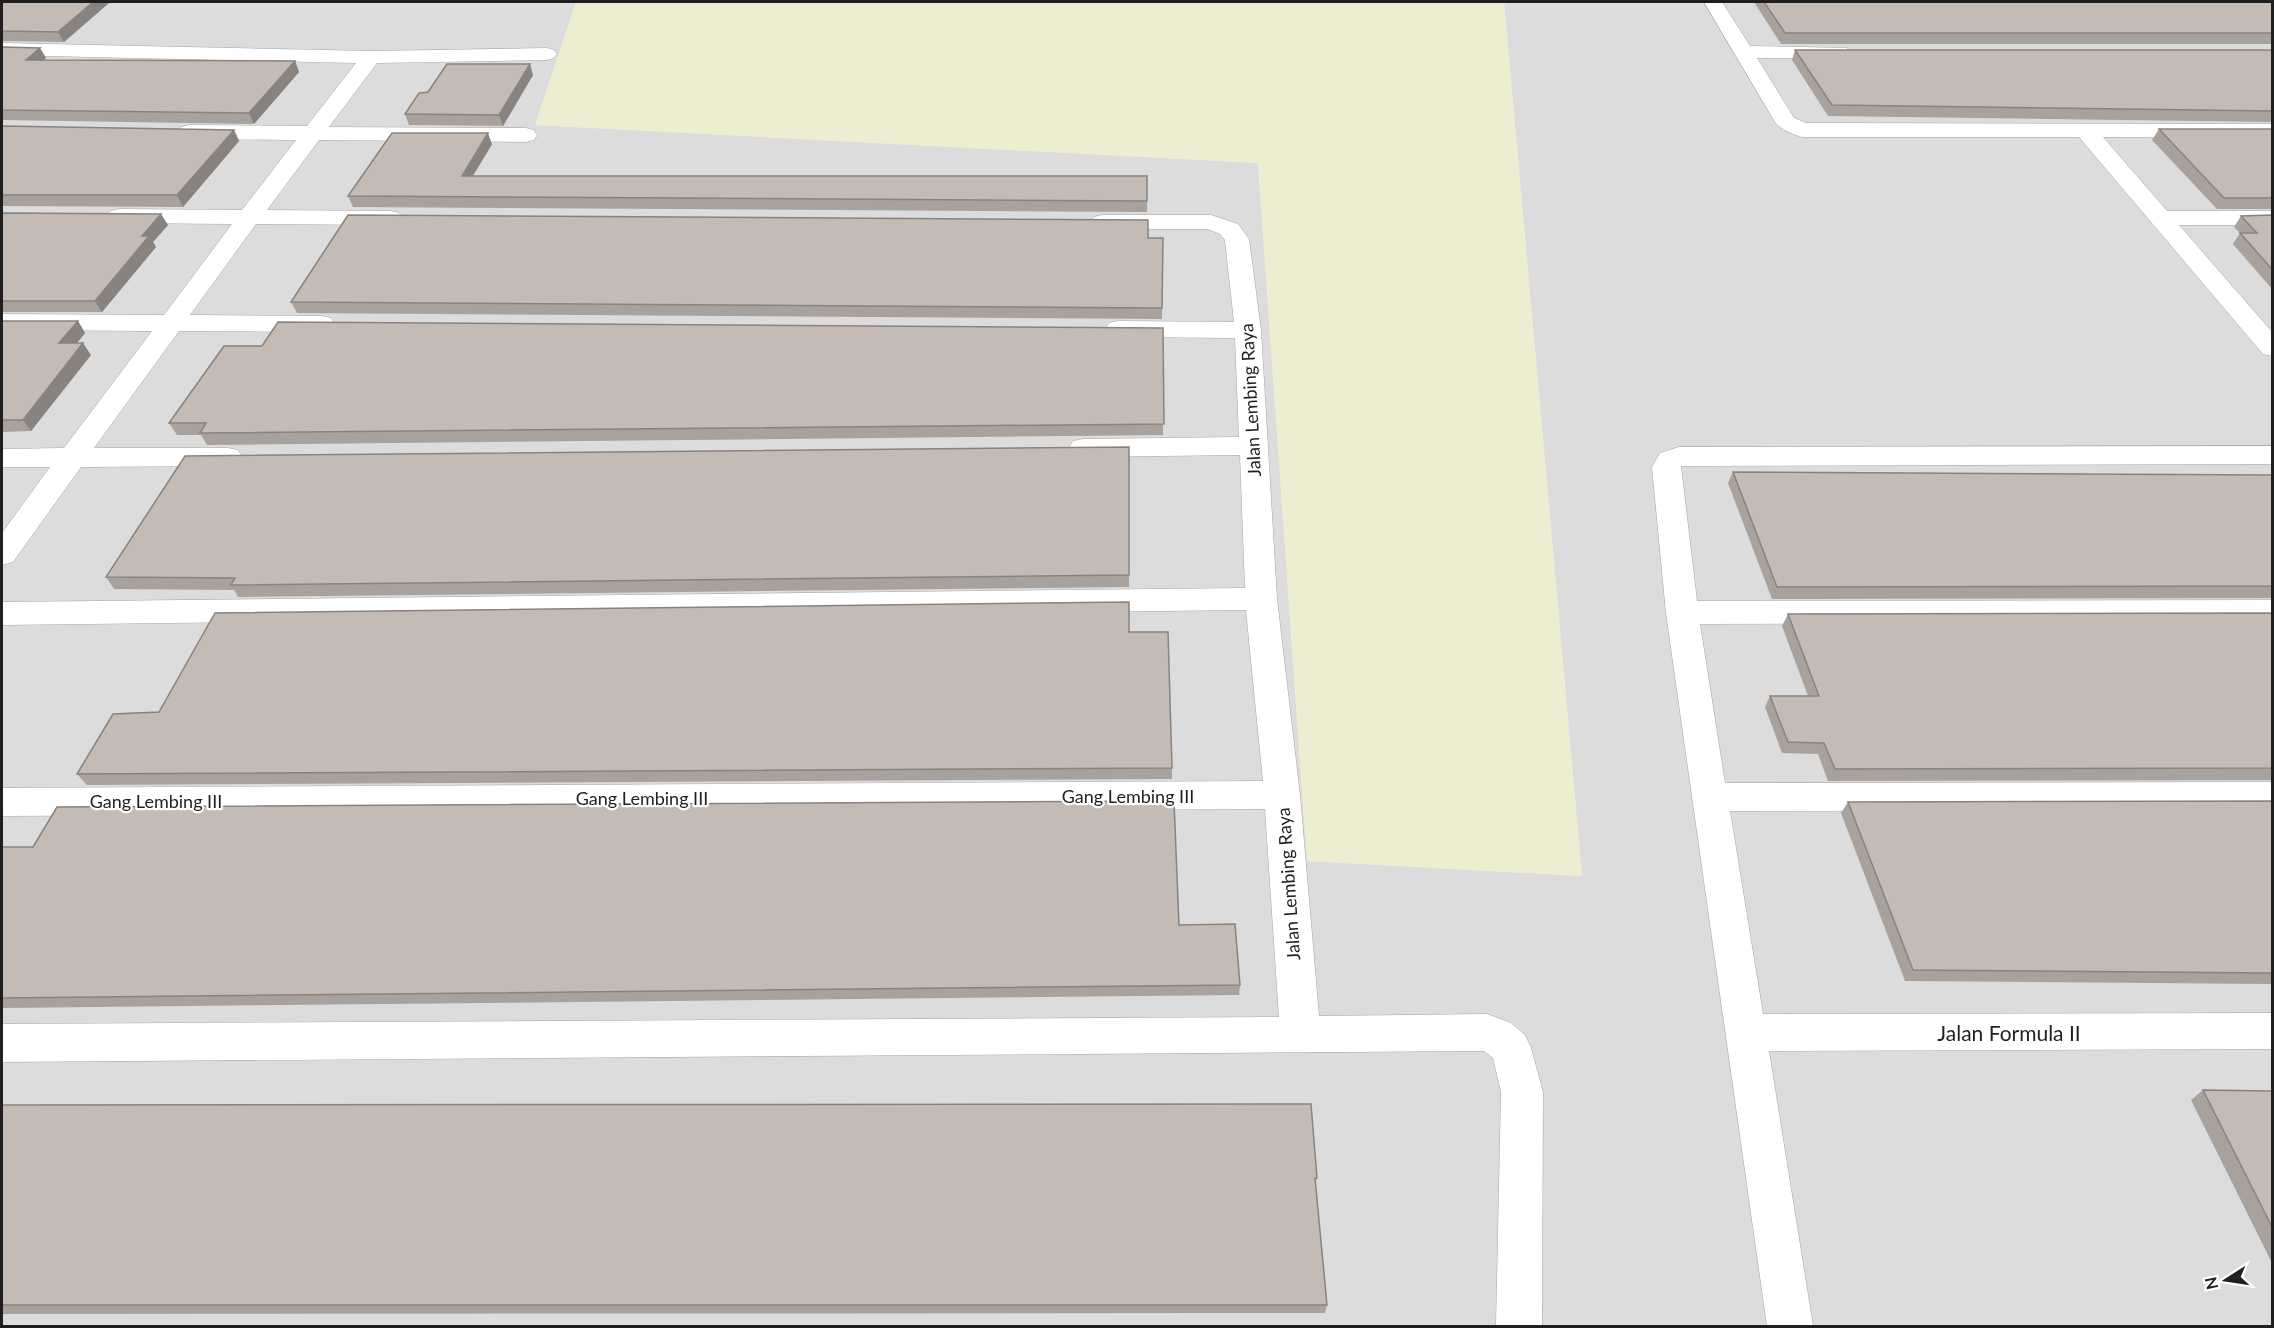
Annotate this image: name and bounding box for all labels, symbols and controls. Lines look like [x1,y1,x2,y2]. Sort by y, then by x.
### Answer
street label: Jalan Lembing Raya [1235,323,1265,477]
street label: Gang Lembing III [1062,785,1194,807]
street label: Gang Lembing III [576,787,708,809]
street label: Gang Lembing III [90,790,222,812]
street label: Jalan Lembing Raya [1272,807,1304,961]
street label: Jalan Formula II [1937,1020,2081,1045]
north arrow [2196,1250,2256,1310]
text: N [2200,1275,2221,1291]

